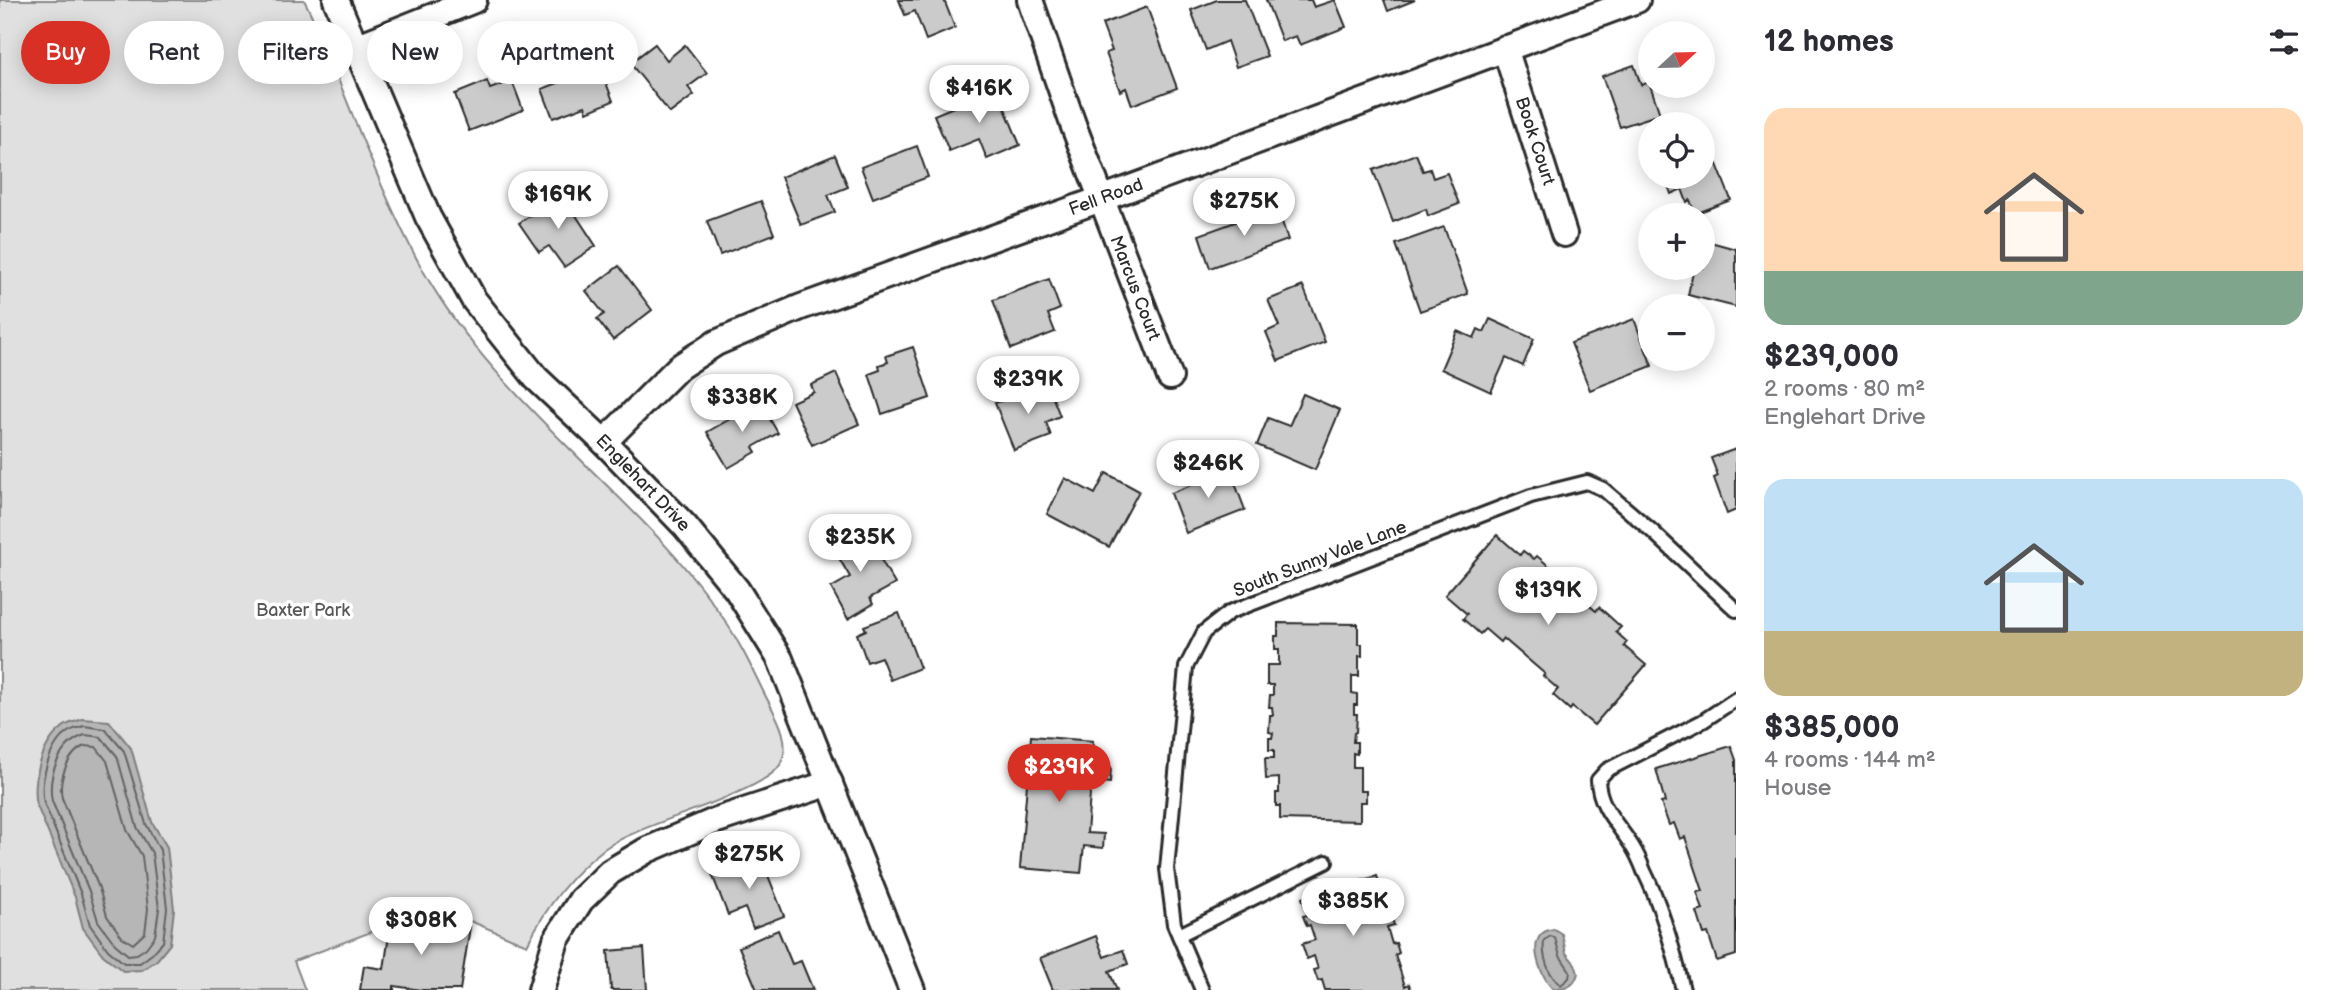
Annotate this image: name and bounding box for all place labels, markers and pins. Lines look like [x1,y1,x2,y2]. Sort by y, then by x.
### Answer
pin: $416K [930,66,1028,125]
pin: $169K [509,172,607,231]
pin: $275K [1195,178,1293,238]
pin: $239K [979,356,1077,416]
pin: $338K [693,374,791,434]
pin: $246K [1159,440,1257,500]
pin: $235K [811,514,909,574]
pin: $139K [1499,568,1597,627]
pin: $239K [1010,744,1108,804]
pin: $275K [700,832,798,891]
pin: $385K [1304,878,1402,938]
pin: $308K [372,898,470,957]

